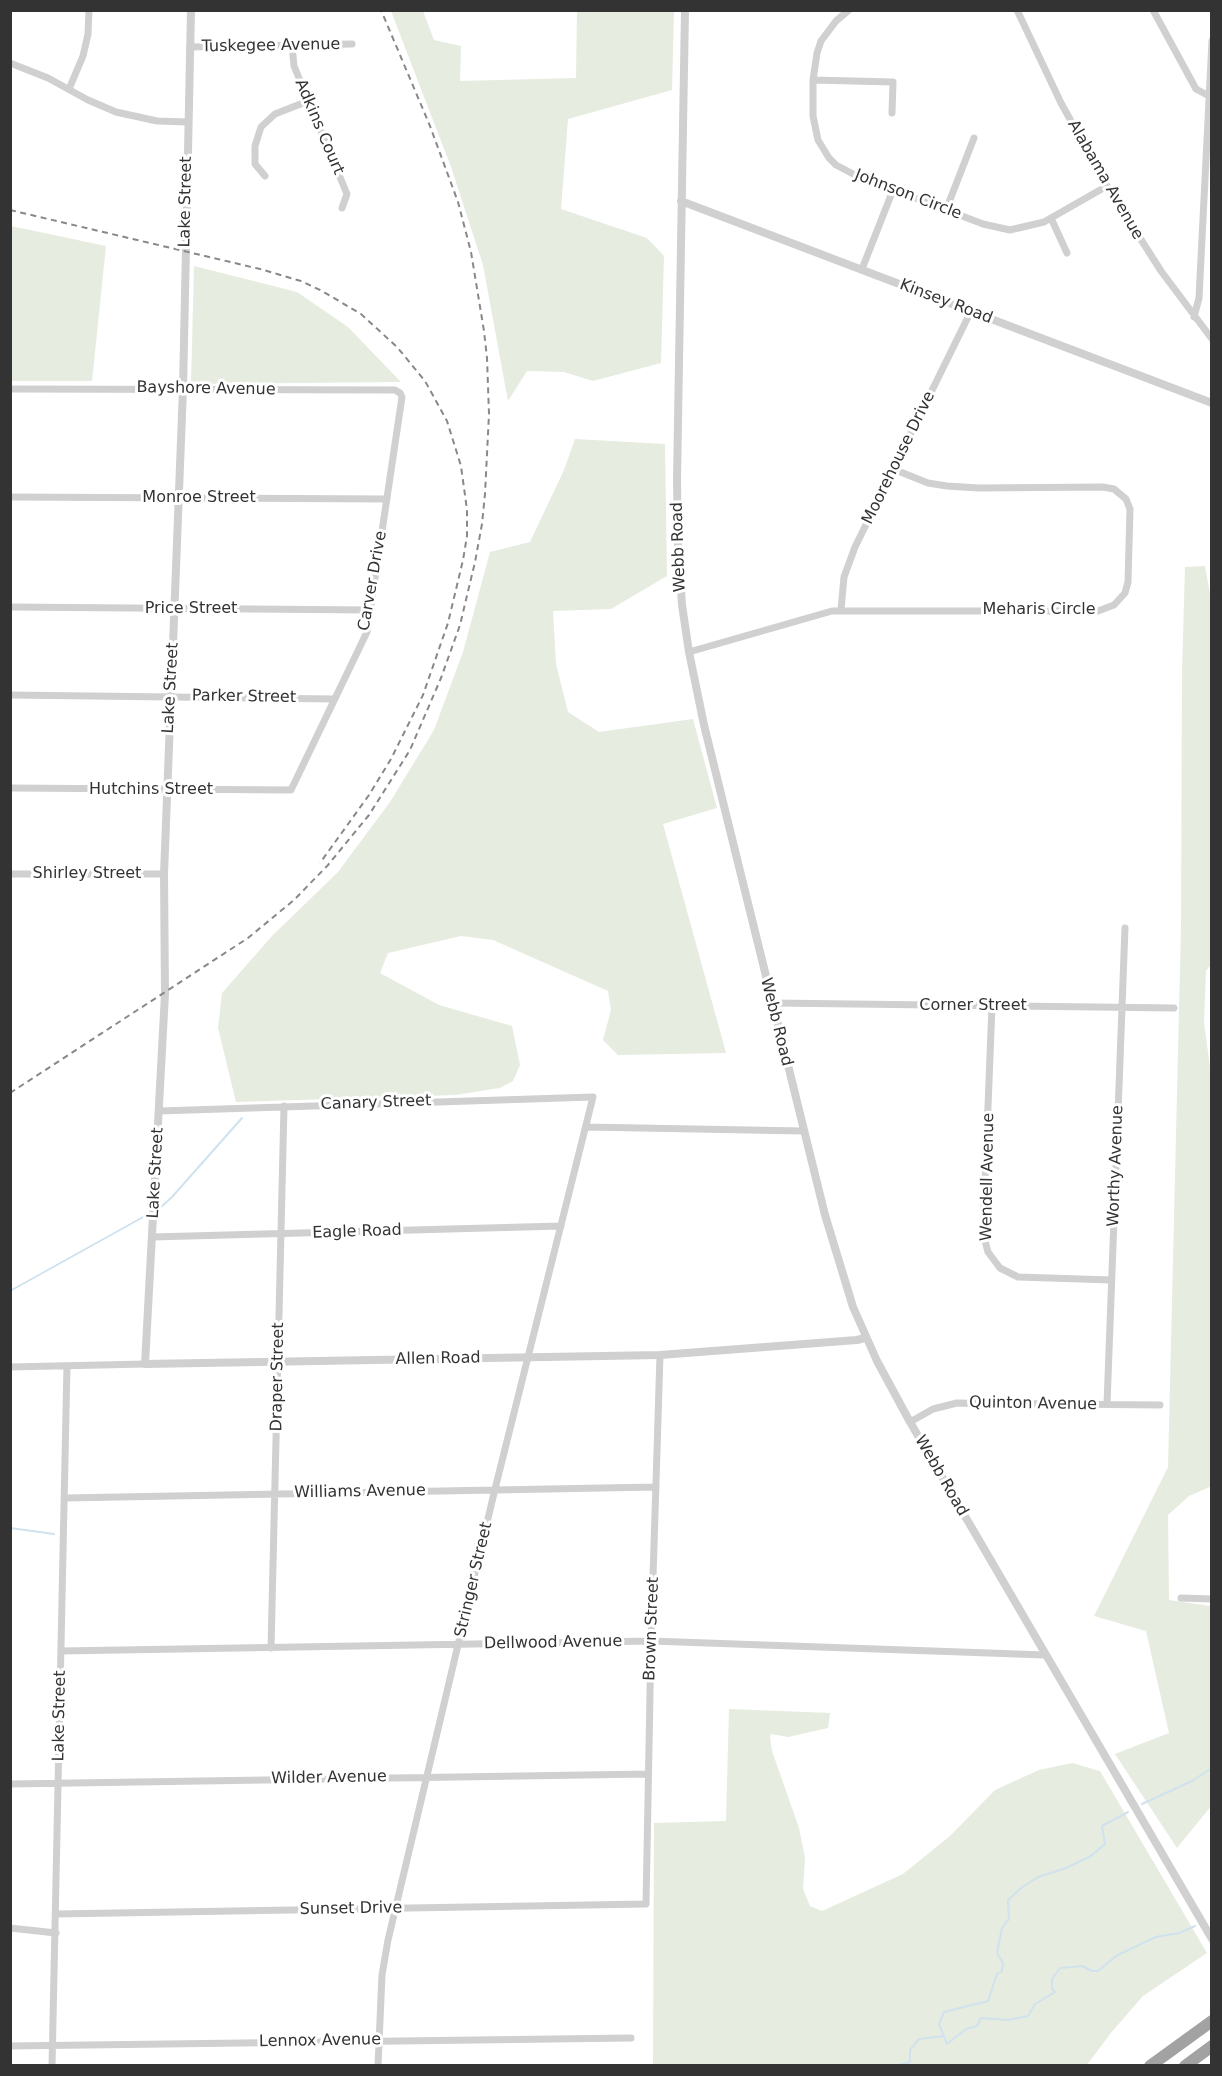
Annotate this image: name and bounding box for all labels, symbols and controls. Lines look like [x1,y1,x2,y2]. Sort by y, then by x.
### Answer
street label: Tuskegee Avenue [201,35,341,57]
street label: Adkins Court [290,76,348,178]
street label: Alabama Avenue [1063,117,1147,243]
street label: Lake Street [176,156,196,248]
street label: Johnson Circle [852,166,964,224]
street label: Kinsey Road [897,275,995,329]
street label: Bayshore Avenue [136,378,276,400]
street label: Moorehouse Drive [858,388,940,528]
street label: Monroe Street [142,488,256,508]
street label: Webb Road [668,502,690,592]
street label: Carver Drive [355,530,391,632]
street label: Price Street [145,599,237,619]
street label: Meharis Circle [983,600,1095,620]
street label: Lake Street [159,642,183,734]
street label: Parker Street [192,686,296,708]
street label: Hutchins Street [89,780,213,800]
street label: Shirley Street [33,864,141,884]
street label: Webb Road [756,976,796,1068]
street label: Corner Street [919,996,1027,1016]
street label: Canary Street [320,1091,432,1115]
street label: Worthy Avenue [1104,1105,1128,1227]
street label: Wendell Avenue [977,1113,999,1241]
street label: Lake Street [144,1127,168,1219]
street label: Eagle Road [312,1221,402,1243]
street label: Draper Street [267,1322,289,1432]
street label: Allen Road [395,1349,481,1369]
street label: Quinton Avenue [969,1393,1097,1415]
street label: Webb Road [910,1432,972,1520]
street label: Williams Avenue [294,1481,426,1503]
street label: Stringer Street [451,1520,497,1640]
street label: Brown Street [641,1577,663,1681]
street label: Dellwood Avenue [484,1632,622,1654]
street label: Lake Street [50,1670,70,1762]
street label: Wilder Avenue [271,1767,387,1789]
street label: Sunset Drive [300,1899,402,1919]
street label: Lennox Avenue [259,2030,381,2052]

